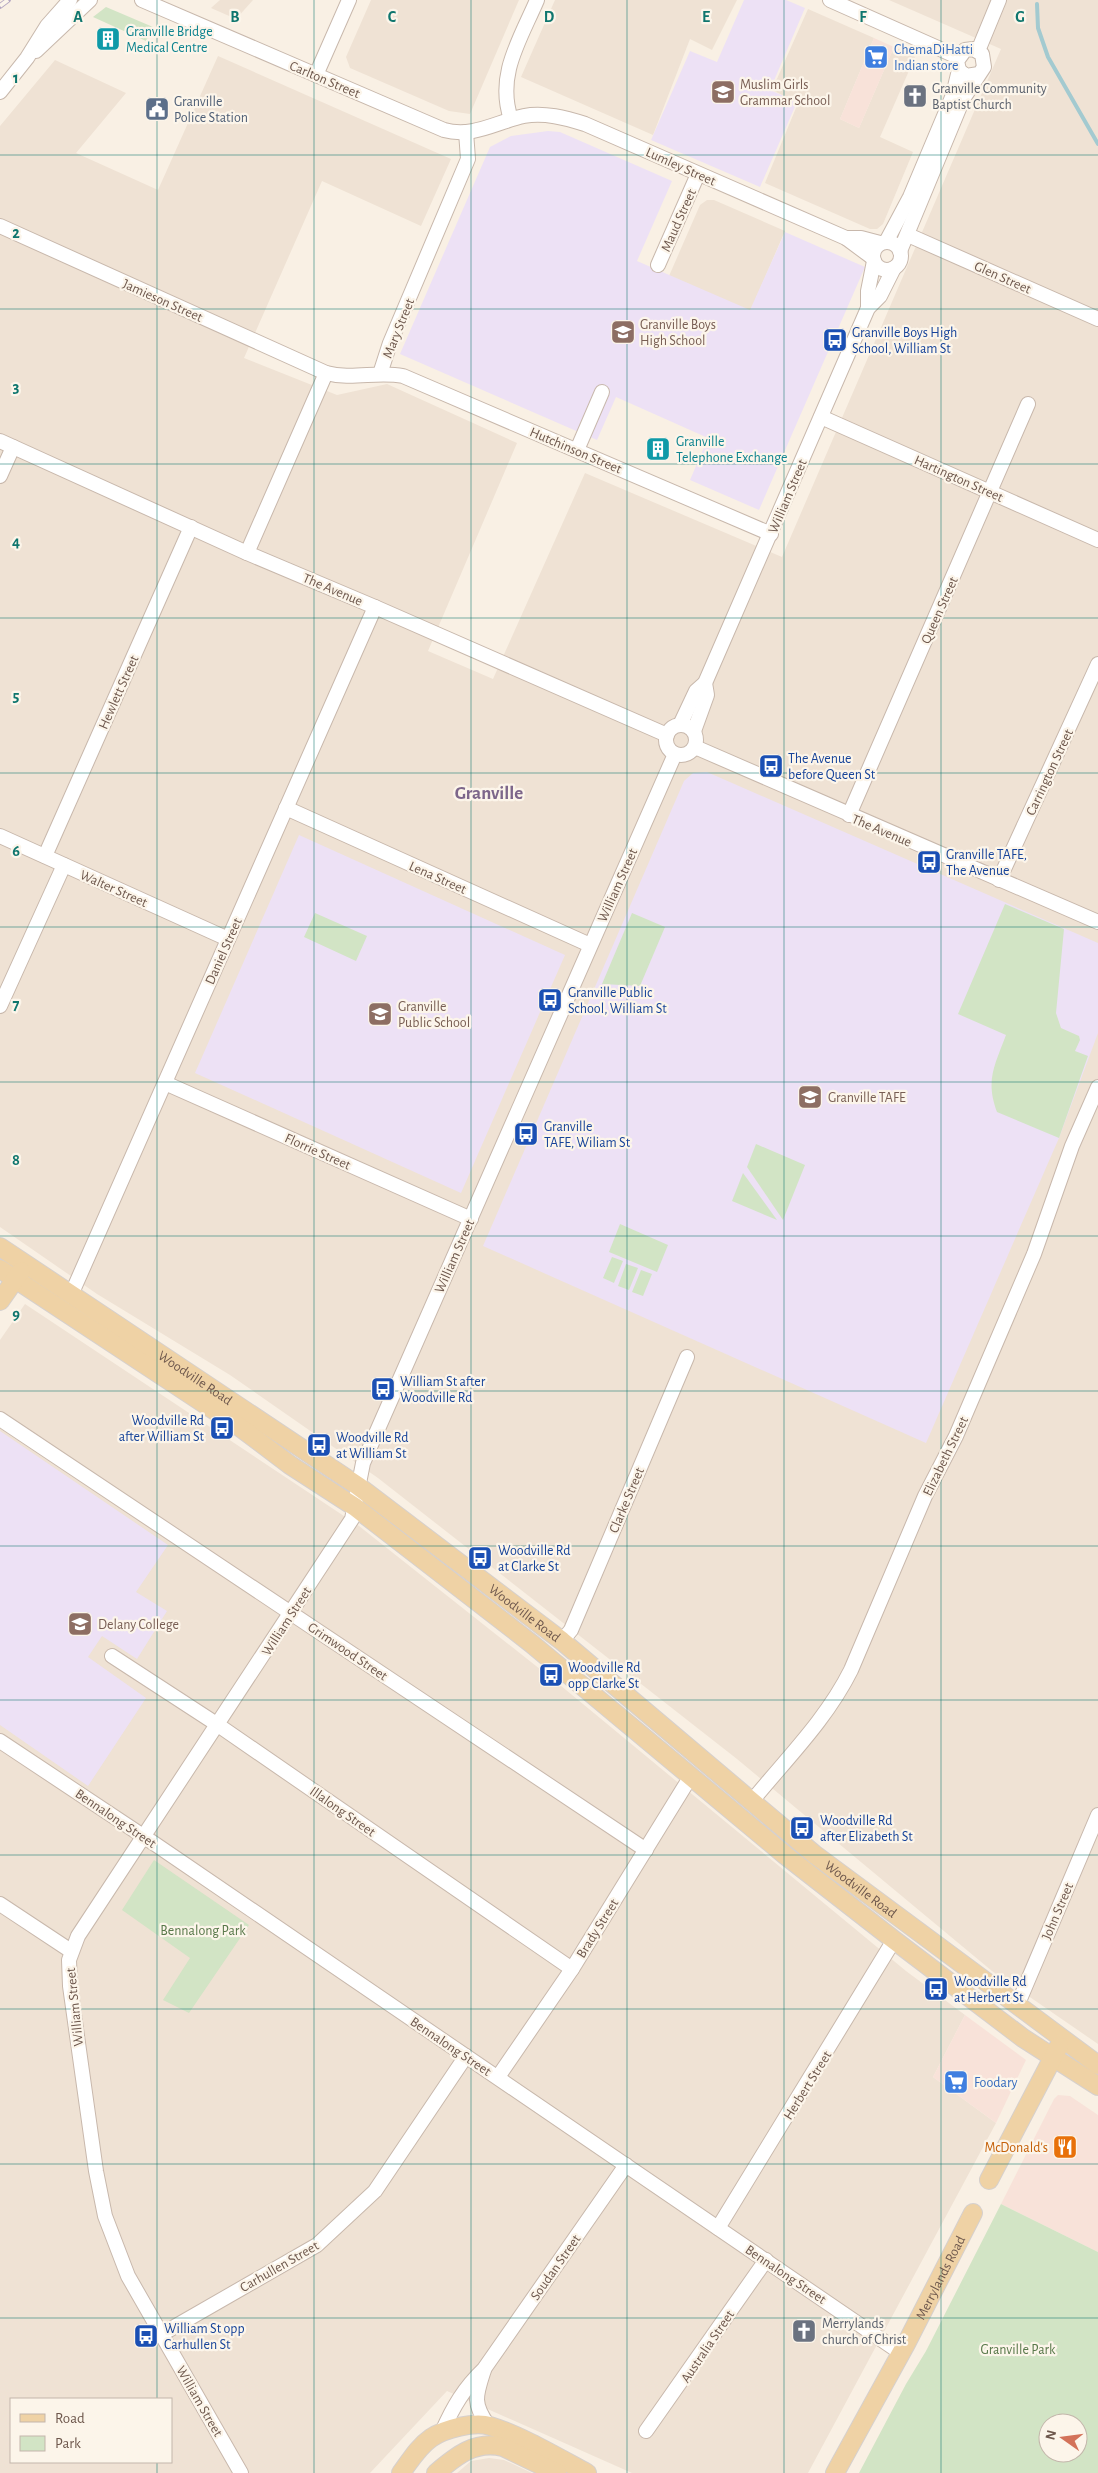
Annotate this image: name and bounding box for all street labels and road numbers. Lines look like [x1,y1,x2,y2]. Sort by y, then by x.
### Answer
street label: Carlton Street [287,59,362,101]
street label: Lumley Street [643,145,718,189]
street label: Maud Street [659,186,699,254]
street label: Glen Street [972,259,1034,297]
street label: Jamieson Street [121,277,205,325]
street label: Mary Street [381,296,417,360]
street label: Hutchinson Street [528,425,624,477]
street label: Hartington Street [912,453,1006,505]
street label: William Street [766,457,810,535]
street label: The Avenue [301,571,365,609]
street label: Queen Street [919,574,961,646]
street label: Hewlett Street [96,653,142,731]
street label: Carrington Street [1024,727,1076,818]
street label: The Avenue [850,812,914,850]
street label: William Street [595,846,641,924]
street label: Lena Street [407,859,469,897]
street label: Walter Street [78,868,150,910]
street label: Daniel Street [203,916,245,987]
street label: Florrie Street [283,1131,353,1173]
street label: William Street [432,1217,478,1295]
street label: Woodville Road [155,1349,234,1408]
street label: Elizabeth Street [921,1414,971,1498]
street label: Clarke Street [607,1465,647,1535]
street label: Woodville Road [486,1582,563,1645]
street label: William Street [259,1584,315,1658]
street label: Grimwood Street [305,1620,390,1684]
street label: Illalong Street [307,1784,378,1840]
street label: Bennalong Street [73,1787,159,1851]
street label: Woodville Road [822,1858,899,1921]
street label: John Street [1040,1880,1076,1942]
street label: Brady Street [574,1896,622,1961]
street label: William Street [64,1966,86,2047]
street label: Bennalong Street [408,2015,494,2079]
street label: Herbert Street [781,2048,835,2122]
street label: Soudan Street [528,2232,584,2303]
street label: Merrylands Road [914,2234,968,2322]
street label: Carhullen Street [238,2238,322,2295]
street label: Bennalong Street [743,2243,829,2307]
street label: Australia Street [679,2307,737,2385]
street label: William Street [173,2364,225,2440]

